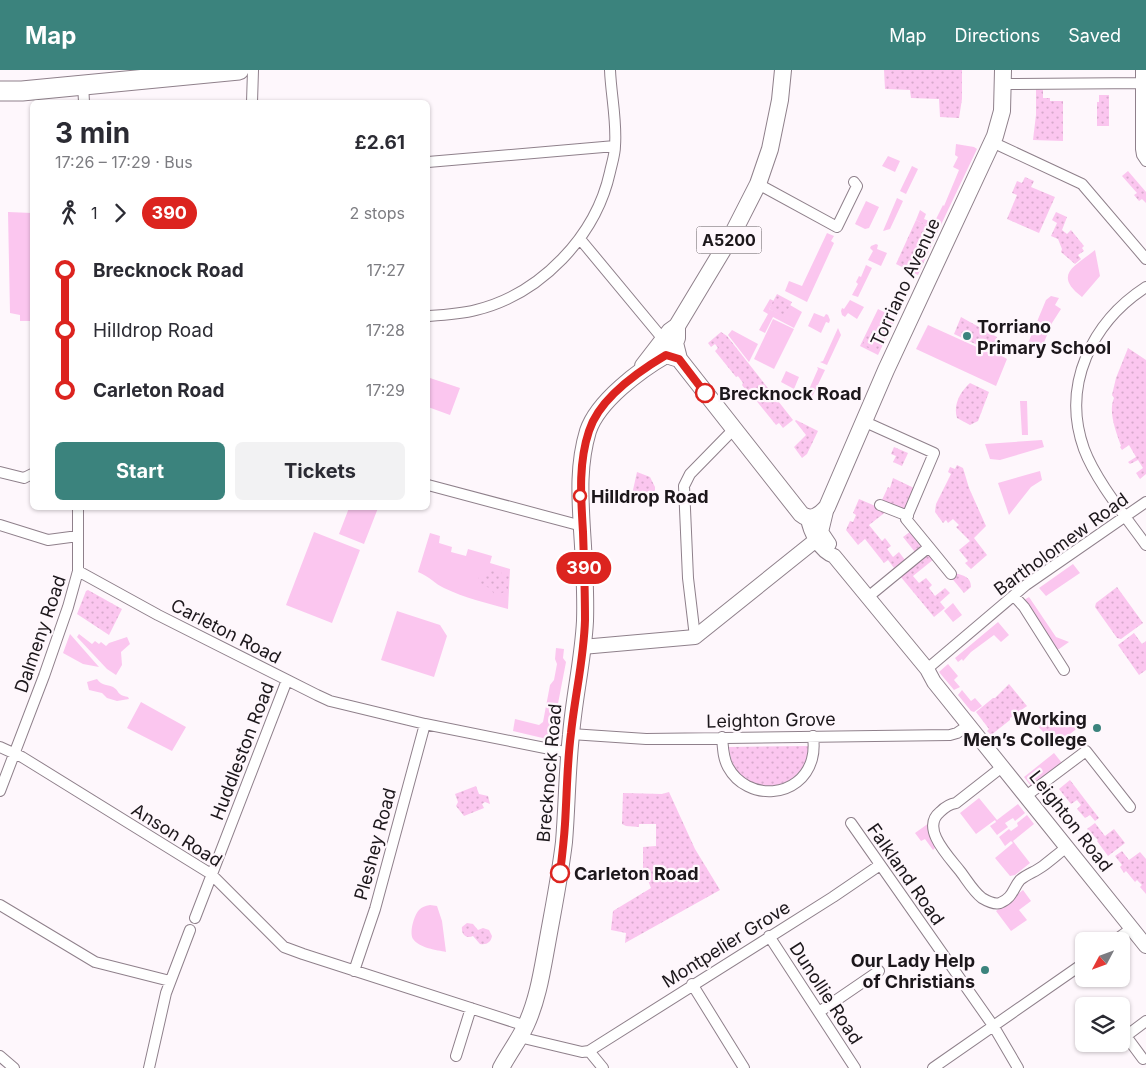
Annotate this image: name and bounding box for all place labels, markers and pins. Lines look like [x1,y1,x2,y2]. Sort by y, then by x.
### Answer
place label: Torriano Primary School [977,316,1111,358]
marker: Torriano Primary School [961,330,973,342]
marker: Brecknock Road [695,383,715,403]
place label: Brecknock Road [719,383,862,404]
place label: Hilldrop Road [591,486,709,507]
marker: Hilldrop Road [573,489,587,503]
place label: Working Men’s College [963,708,1087,750]
marker: Working Men’s College [1091,722,1103,734]
marker: Carleton Road [550,863,570,883]
place label: Carleton Road [574,863,699,884]
place label: Our Lady Help of Christians [851,950,975,992]
marker: Our Lady Help of Christians [979,964,991,976]

